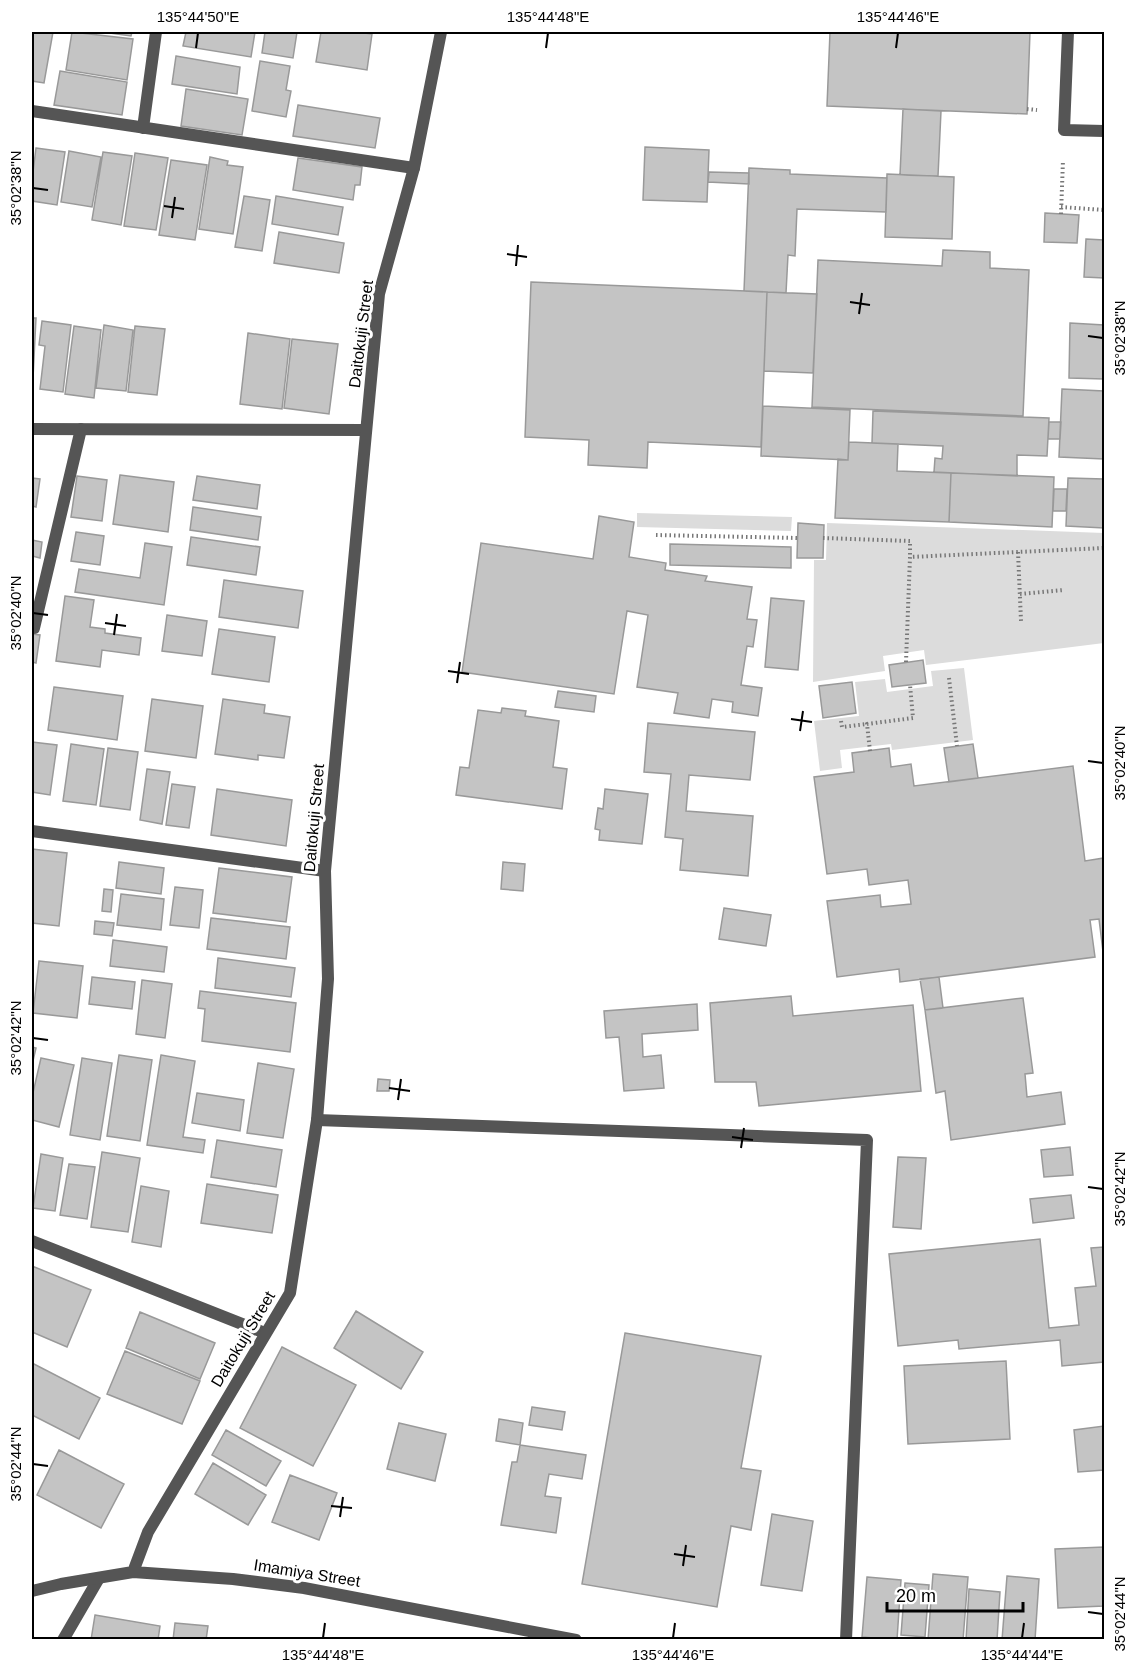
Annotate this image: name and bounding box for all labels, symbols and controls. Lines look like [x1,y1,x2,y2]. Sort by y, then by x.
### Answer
text: 135°44'50"E [157,8,239,25]
text: 135°44'48"E [507,8,589,25]
text: 135°44'46"E [857,8,939,25]
text: 35°02'38"N [7,150,24,226]
street label: Daitokuji Street [346,279,376,389]
text: 35°02'38"N [1111,300,1128,376]
text: 35°02'40"N [7,575,24,651]
text: 35°02'40"N [1111,725,1128,801]
street label: Daitokuji Street [301,763,327,873]
text: 35°02'42"N [7,1000,24,1076]
text: 35°02'42"N [1111,1151,1128,1227]
street label: Daitokuji Street [208,1288,279,1390]
text: 35°02'44"N [7,1426,24,1502]
street label: Imamiya Street [253,1556,362,1590]
scale bar [887,1575,1024,1613]
text: 35°02'44"N [1111,1576,1128,1652]
text: 20 m [896,1586,936,1606]
text: 135°44'48"E [282,1646,364,1663]
text: 135°44'46"E [632,1646,714,1663]
text: 135°44'44"E [981,1646,1063,1663]

